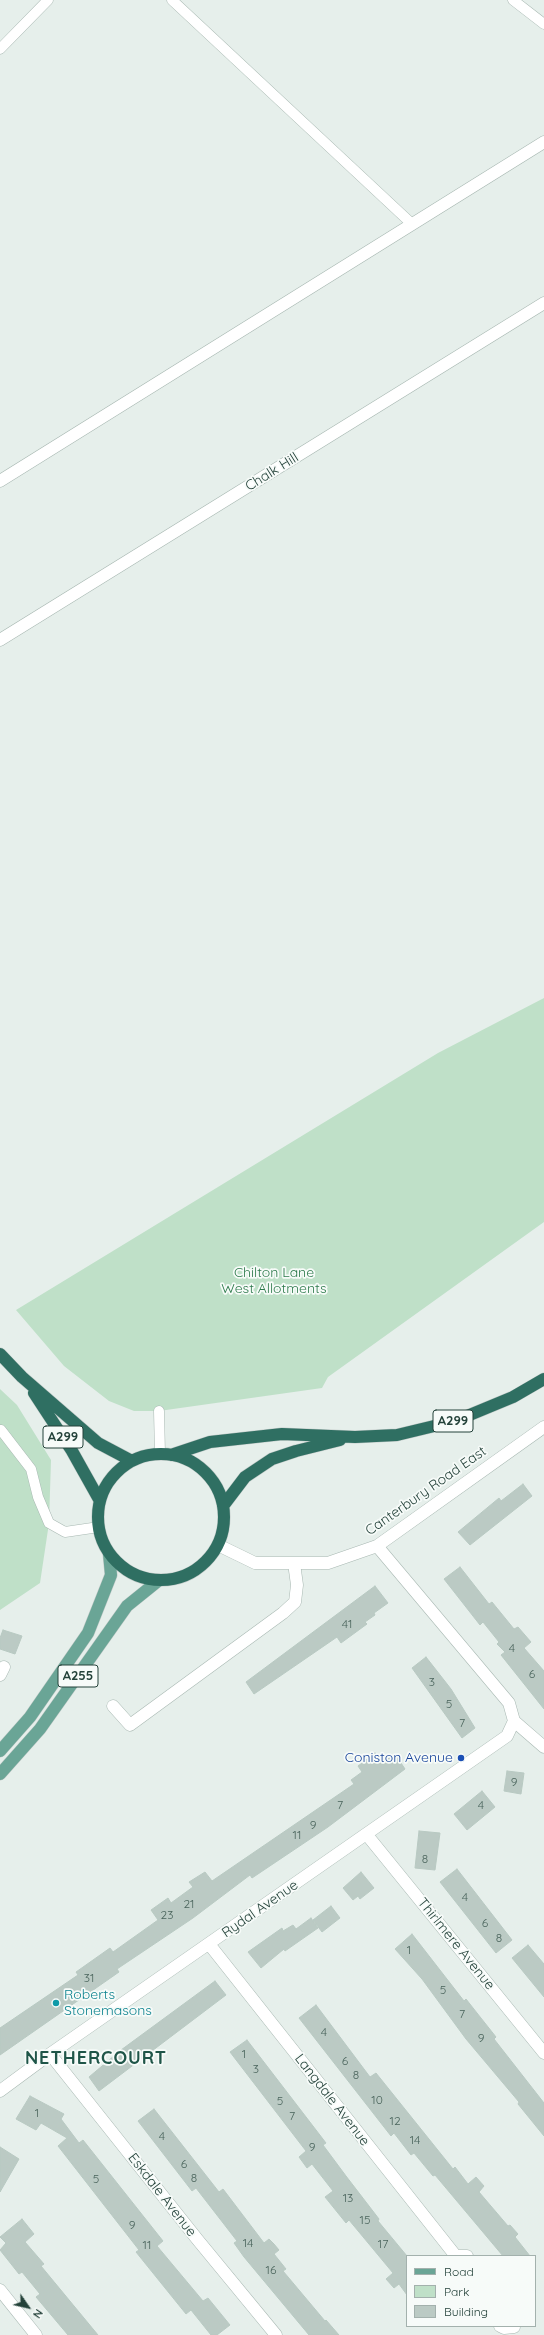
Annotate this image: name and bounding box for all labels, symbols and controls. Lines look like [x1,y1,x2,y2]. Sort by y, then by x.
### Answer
street label: Chalk Hill [242,449,302,495]
park label: Chilton Lane West Allotments [221,1265,327,1298]
road number: A299 [433,1410,473,1432]
road number: A299 [43,1426,83,1448]
street label: Canterbury Road East [362,1443,490,1539]
house number: 41 [342,1617,352,1631]
house number: 4 [509,1641,515,1655]
road number: A255 [58,1665,98,1687]
house number: 6 [529,1667,535,1681]
house number: 3 [429,1675,435,1689]
house number: 5 [446,1697,452,1711]
house number: 7 [459,1716,465,1730]
place label: Coniston Avenue [345,1750,453,1766]
marker: Coniston Avenue [456,1753,466,1763]
house number: 9 [511,1775,517,1789]
house number: 7 [337,1798,343,1812]
house number: 4 [478,1798,484,1812]
house number: 9 [310,1818,316,1832]
house number: 11 [293,1828,301,1842]
house number: 8 [422,1852,428,1866]
street label: Rydal Avenue [219,1877,301,1941]
house number: 4 [462,1890,468,1904]
street label: Thirlmere Avenue [414,1895,498,1993]
house number: 21 [183,1897,195,1911]
house number: 23 [161,1908,173,1922]
house number: 6 [482,1916,488,1930]
house number: 8 [496,1931,502,1945]
house number: 1 [407,1943,411,1957]
house number: 31 [84,1971,94,1985]
house number: 5 [440,1983,446,1997]
place label: Roberts Stonemasons [64,1987,152,2020]
marker: Roberts Stonemasons [51,1998,61,2008]
house number: 7 [459,2007,465,2021]
house number: 4 [321,2025,327,2039]
house number: 9 [478,2031,484,2045]
house number: 1 [242,2047,246,2061]
district label: NETHERCOURT [25,2048,167,2070]
street label: Langdale Avenue [291,2051,373,2149]
house number: 6 [342,2054,348,2068]
house number: 3 [253,2062,259,2076]
house number: 8 [353,2068,359,2082]
house number: 10 [371,2093,383,2107]
house number: 5 [277,2094,283,2108]
house number: 1 [35,2106,39,2120]
house number: 7 [289,2109,295,2123]
house number: 12 [389,2114,401,2128]
house number: 4 [159,2129,165,2143]
house number: 14 [410,2133,420,2147]
house number: 9 [309,2140,315,2154]
street label: Eskdale Avenue [124,2150,200,2240]
house number: 6 [181,2157,187,2171]
house number: 8 [191,2171,197,2185]
house number: 5 [93,2172,99,2186]
house number: 13 [343,2191,353,2205]
house number: 15 [360,2213,370,2227]
house number: 9 [129,2218,135,2232]
house number: 14 [243,2236,253,2250]
house number: 17 [378,2237,388,2251]
house number: 11 [143,2238,151,2252]
legend [406,2255,536,2327]
house number: 16 [266,2263,276,2277]
text: Road [444,2264,474,2279]
text: Park [444,2284,469,2299]
north arrow [8,2287,48,2327]
text: Building [444,2304,488,2319]
text: N [30,2306,46,2321]

